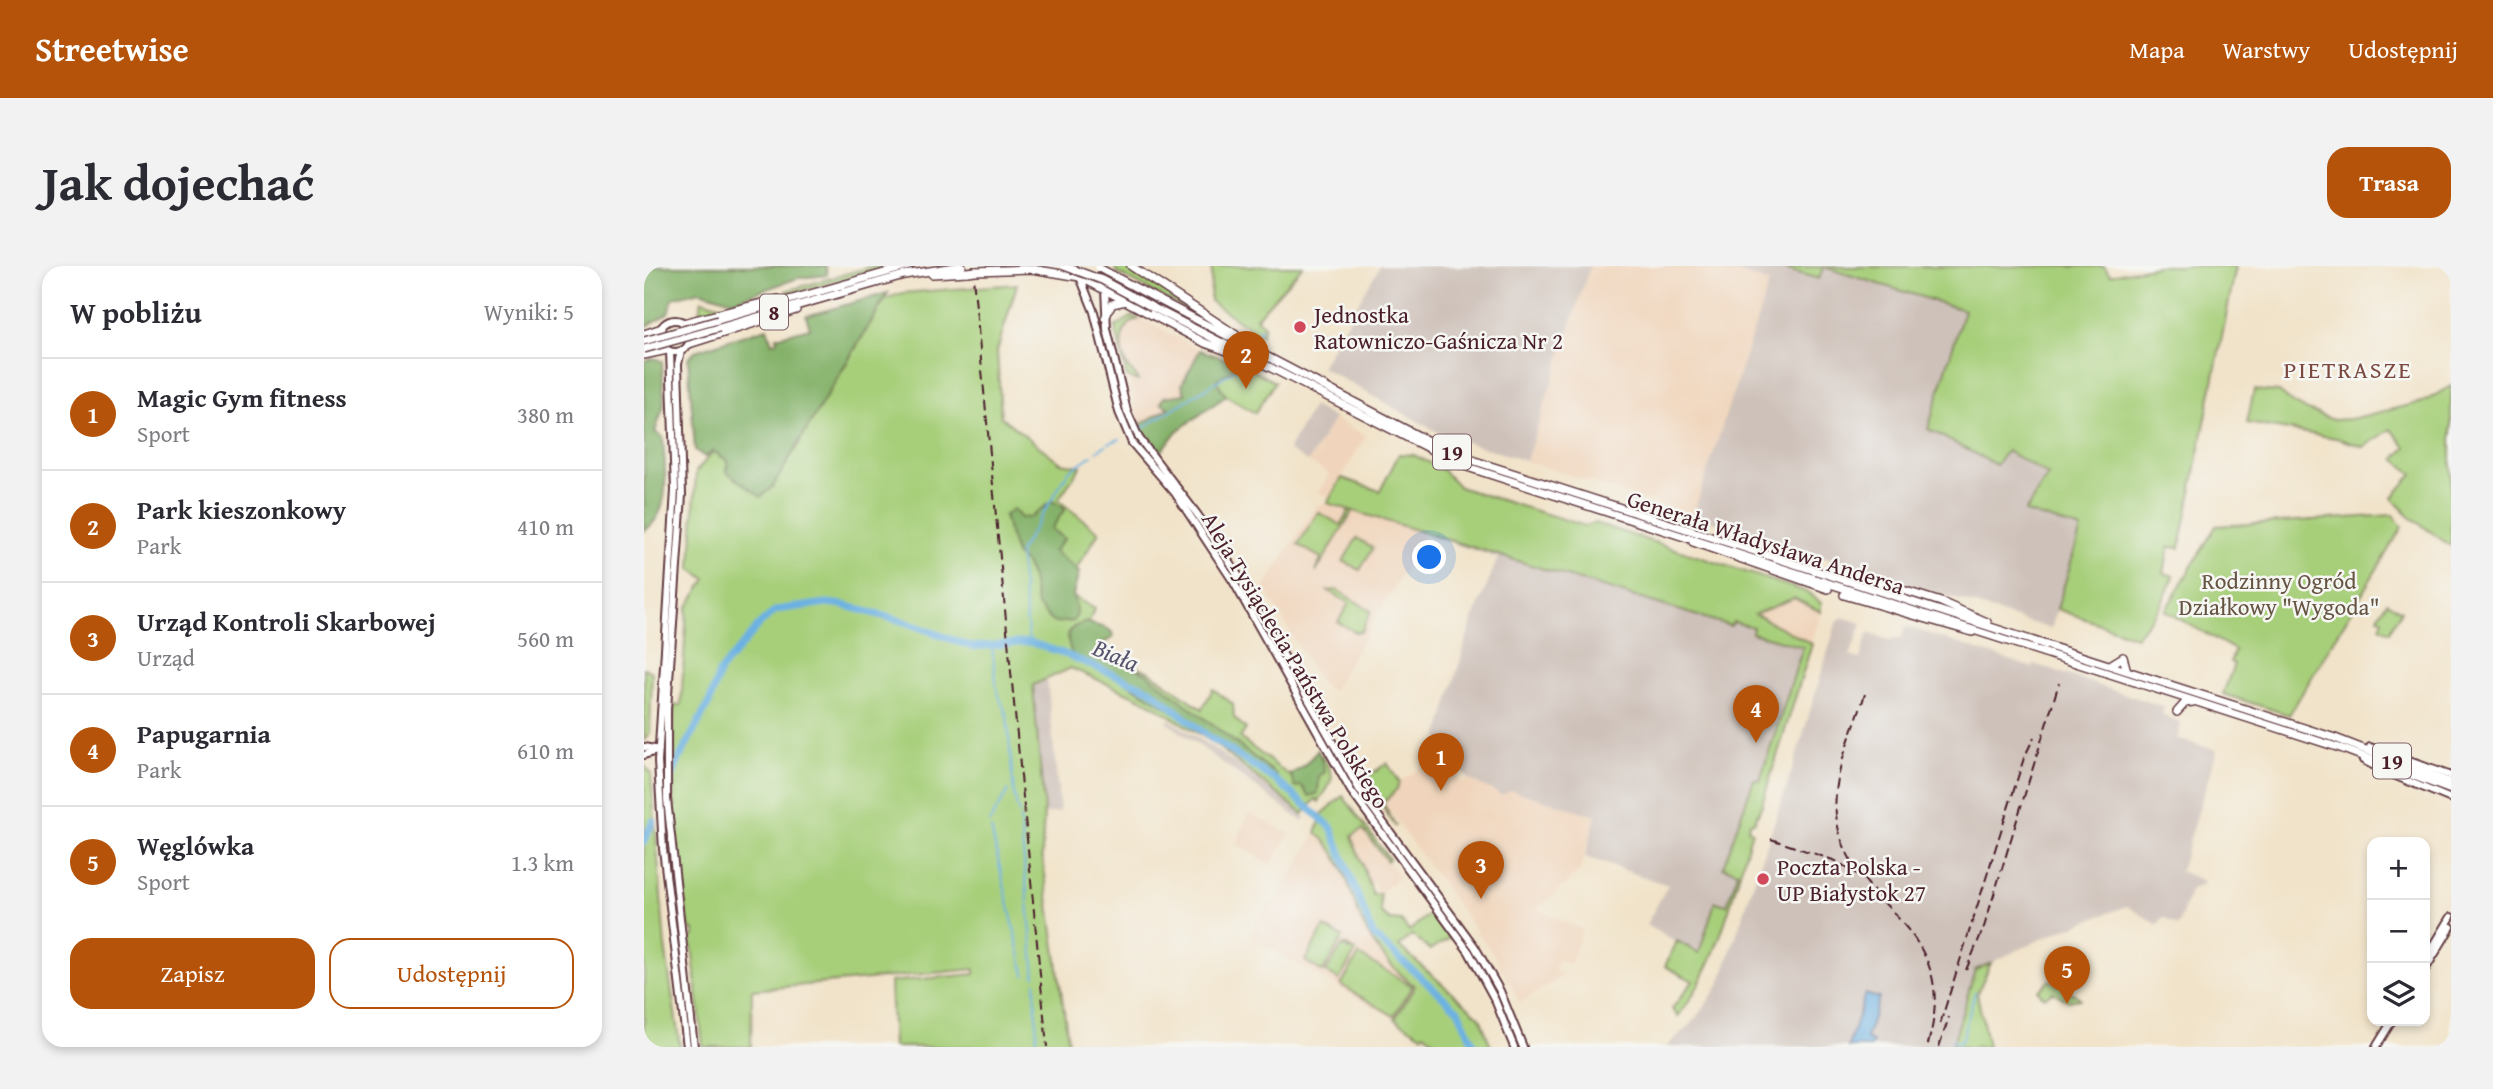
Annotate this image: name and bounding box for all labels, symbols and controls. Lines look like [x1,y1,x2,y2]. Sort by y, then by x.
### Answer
text: Streetwise [35,25,189,73]
text: Mapa [2129,32,2185,67]
text: Warstwy [2223,32,2310,67]
text: Udostępnij [2348,32,2458,67]
text: Jak dojechać [42,146,314,218]
button: Trasa [2327,147,2451,218]
text: W pobliżu [70,290,202,334]
road number: 8 [760,294,788,330]
text: Wyniki: 5 [484,295,574,328]
place label: Jednostka Ratowniczo-Gaśnicza Nr 2 [1311,298,1563,357]
marker: Jednostka Ratowniczo-Gaśnicza Nr 2 [1292,319,1308,335]
pin: 2 [1223,331,1269,389]
district label: PIETRASZE [2284,352,2412,387]
text: Magic Gym fitness [137,378,347,417]
text: 1 [87,398,99,431]
text: 380 m [517,398,574,431]
text: Sport [137,417,190,450]
road number: 19 [1433,434,1471,470]
street label: Generała Władysława Andersa [1623,482,1909,602]
text: Park kieszonkowy [137,490,346,529]
street label: Aleja Tysiąclecia Państwa Polskiego [1194,505,1398,815]
text: 2 [87,510,99,543]
text: 410 m [517,510,574,543]
text: Park [137,529,181,562]
your location [1412,540,1446,574]
park label: Rodzinny Ogród Działkowy "Wygoda" [2178,564,2380,623]
text: Urząd Kontroli Skarbowej [137,602,436,641]
text: 3 [87,622,99,655]
text: 560 m [517,622,574,655]
water label: Biała [1087,629,1144,680]
text: Urząd [137,641,195,674]
pin: 4 [1733,685,1779,743]
text: Papugarnia [137,714,271,753]
pin: 1 [1418,733,1464,791]
text: 4 [87,734,99,767]
text: 610 m [517,734,574,767]
road number: 19 [2373,743,2411,778]
text: Park [137,753,181,786]
text: Węglówka [137,826,254,865]
map controls [2367,837,2430,1026]
button: + [2367,837,2430,900]
pin: 3 [1458,841,1504,899]
text: 5 [87,846,99,879]
text: 1.3 km [511,846,574,879]
place label: Poczta Polska - UP Białystok 27 [1777,850,1926,909]
text: Sport [137,865,190,898]
marker: Poczta Polska - UP Białystok 27 [1755,871,1771,887]
button: − [2367,900,2430,963]
button: Zapisz [70,938,315,1009]
button: Udostępnij [329,938,574,1009]
pin: 5 [2044,946,2090,1004]
button: layers [2367,963,2430,1026]

